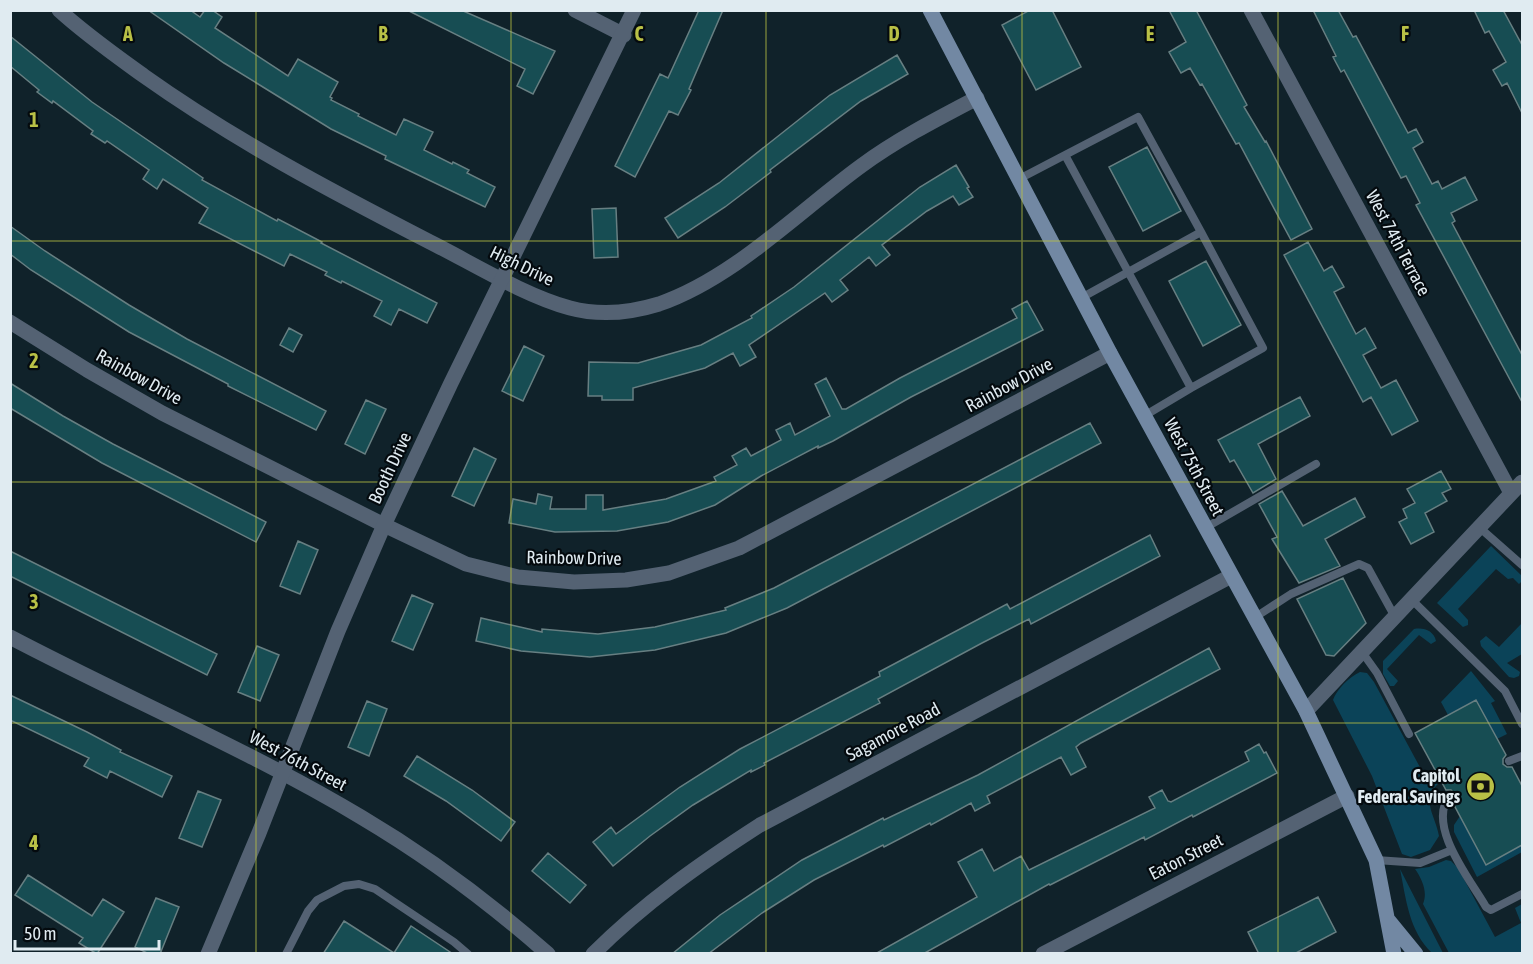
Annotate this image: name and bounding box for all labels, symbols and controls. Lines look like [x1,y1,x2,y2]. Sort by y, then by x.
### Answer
text: A [122,22,133,45]
text: B [378,22,388,45]
text: C [635,22,644,45]
text: D [888,22,900,45]
text: E [1146,22,1155,45]
text: F [1401,22,1409,45]
text: 1 [29,108,39,131]
street label: West 74th Terrace [1362,186,1435,299]
street label: High Drive [487,241,558,290]
street label: Rainbow Drive [93,344,186,409]
text: 2 [29,349,39,372]
street label: Rainbow Drive [962,353,1056,416]
street label: West 75th Street [1160,414,1229,519]
street label: Booth Drive [364,429,415,507]
street label: Rainbow Drive [526,546,622,569]
text: 3 [29,590,39,613]
street label: Sagamore Road [842,698,943,765]
street label: West 76th Street [246,726,351,795]
place label: Capitol Federal Savings [1357,765,1461,807]
bank icon: Capitol Federal Savings [1465,770,1497,802]
street label: Eaton Street [1145,829,1226,884]
text: 4 [28,831,39,854]
scale bar [15,913,159,951]
text: 50 m [24,923,56,944]

